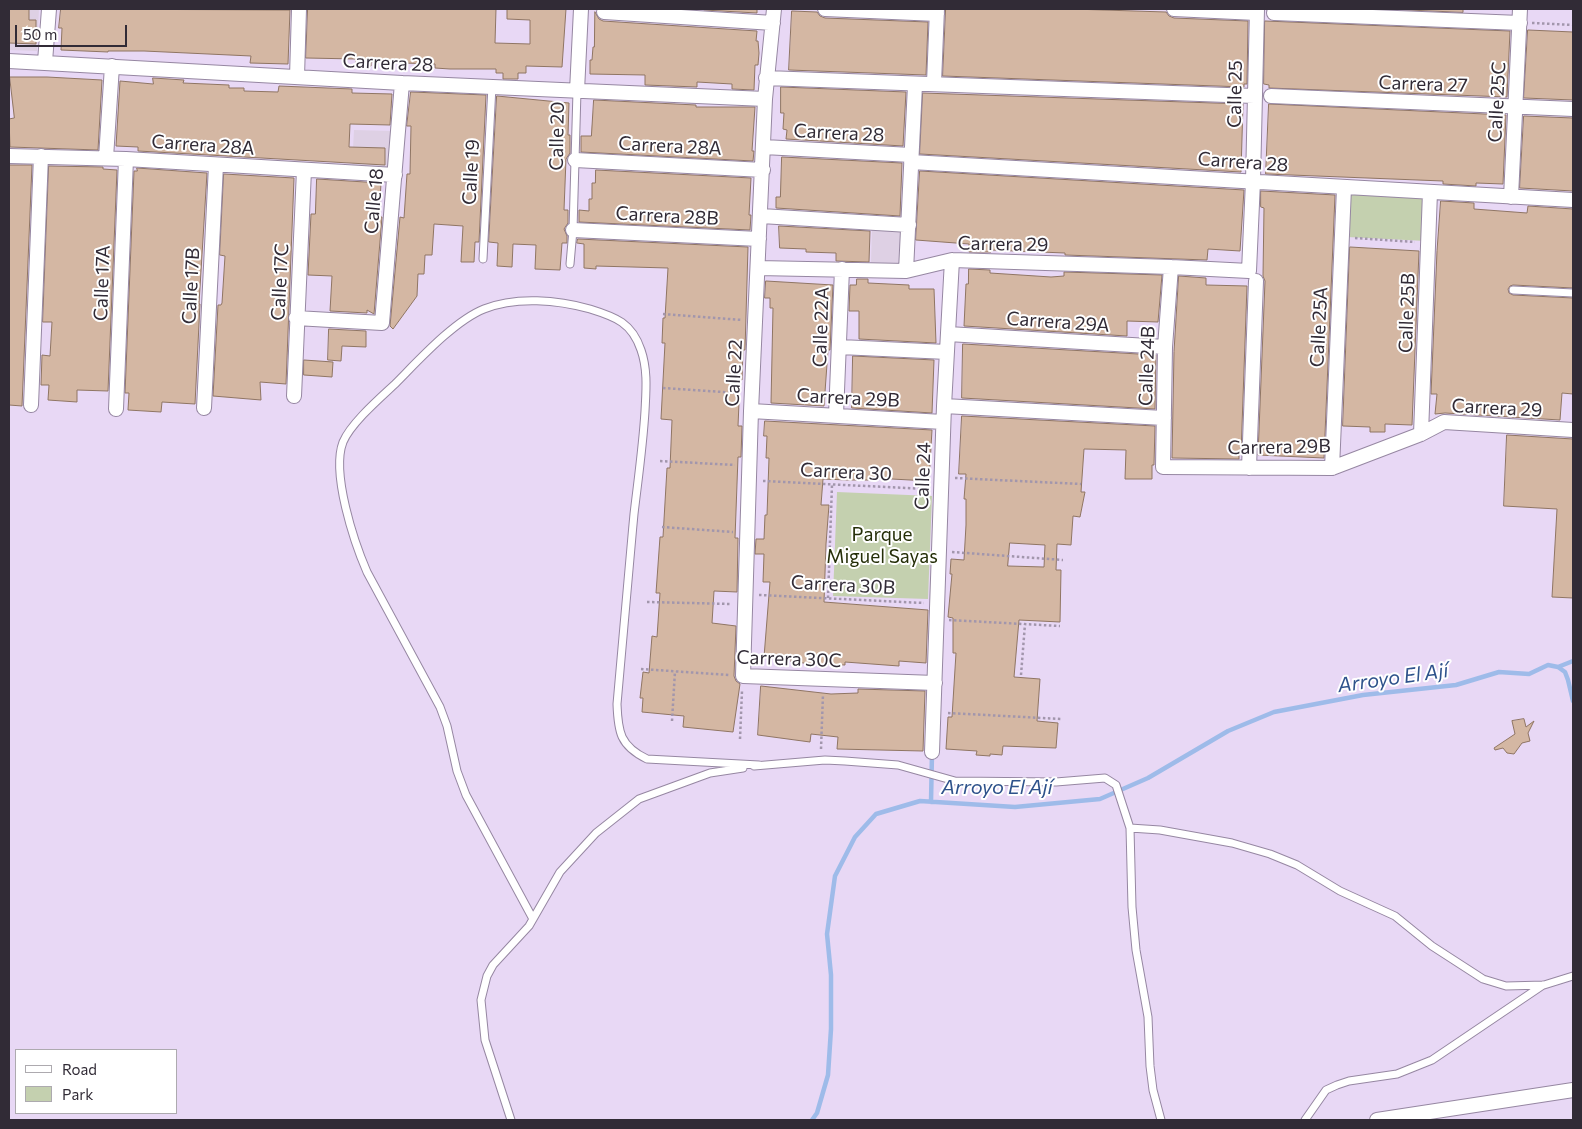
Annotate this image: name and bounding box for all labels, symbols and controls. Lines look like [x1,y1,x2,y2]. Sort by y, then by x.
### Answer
scale bar [18,15,130,47]
text: 50 m [23,25,57,43]
street label: Carrera 28 [342,49,434,77]
street label: Calle 25 [1223,60,1247,128]
street label: Calle 25C [1484,61,1510,143]
street label: Carrera 27 [1378,71,1468,97]
street label: Calle 20 [545,101,569,171]
street label: Carrera 28 [793,119,885,147]
street label: Carrera 28A [151,130,255,160]
street label: Carrera 28A [618,132,722,160]
street label: Calle 19 [458,138,484,206]
street label: Carrera 28 [1197,147,1289,177]
street label: Calle 18 [360,167,388,235]
street label: Carrera 28B [615,202,719,230]
street label: Carrera 29 [957,232,1049,256]
street label: Calle 17C [267,243,293,321]
street label: Calle 17A [89,245,115,321]
street label: Calle 17B [178,247,204,325]
street label: Calle 25B [1394,273,1420,353]
street label: Calle 22A [808,286,834,368]
street label: Calle 25A [1306,286,1332,368]
street label: Carrera 29A [1006,307,1110,337]
street label: Calle 24B [1134,326,1160,406]
street label: Calle 22 [721,339,747,407]
street label: Carrera 29B [796,384,900,412]
street label: Carrera 29 [1451,394,1543,422]
street label: Carrera 29B [1227,435,1331,459]
street label: Calle 24 [910,442,936,510]
street label: Carrera 30 [799,458,893,486]
park label: Parque Miguel Sayas [826,524,938,568]
street label: Carrera 30B [790,571,896,599]
street label: Carrera 30C [736,646,842,672]
water label: Arroyo El Ají [1336,658,1450,698]
water label: Arroyo El Ají [941,775,1053,799]
legend [15,1049,178,1114]
text: Road [62,1060,97,1078]
text: Park [62,1085,93,1103]

